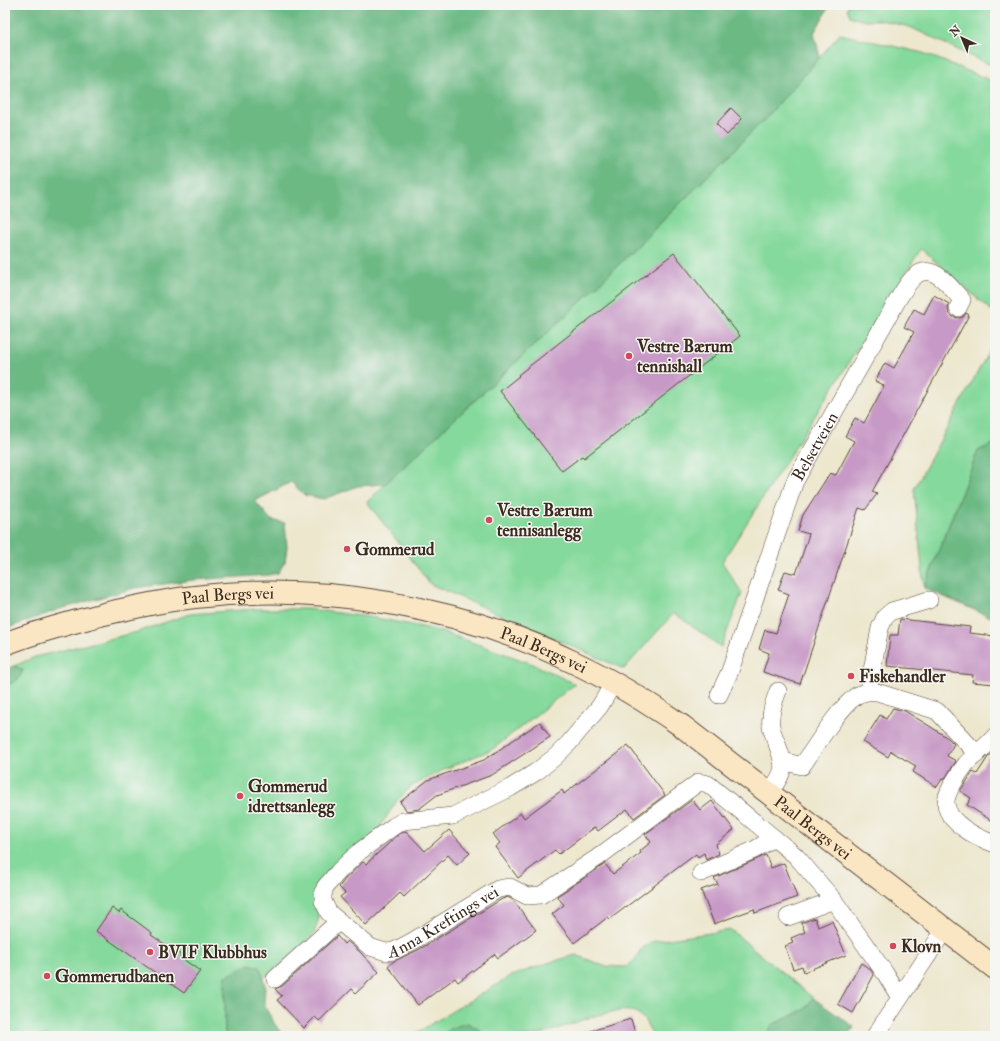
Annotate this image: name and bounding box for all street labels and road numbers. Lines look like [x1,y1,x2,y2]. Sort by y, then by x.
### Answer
street label: Belsetveien [787,408,843,484]
street label: Paal Bergs vei [180,582,274,609]
street label: Paal Bergs vei [497,622,591,678]
street label: Paal Bergs vei [770,791,857,864]
street label: Anna Kreftings vei [386,881,503,962]

